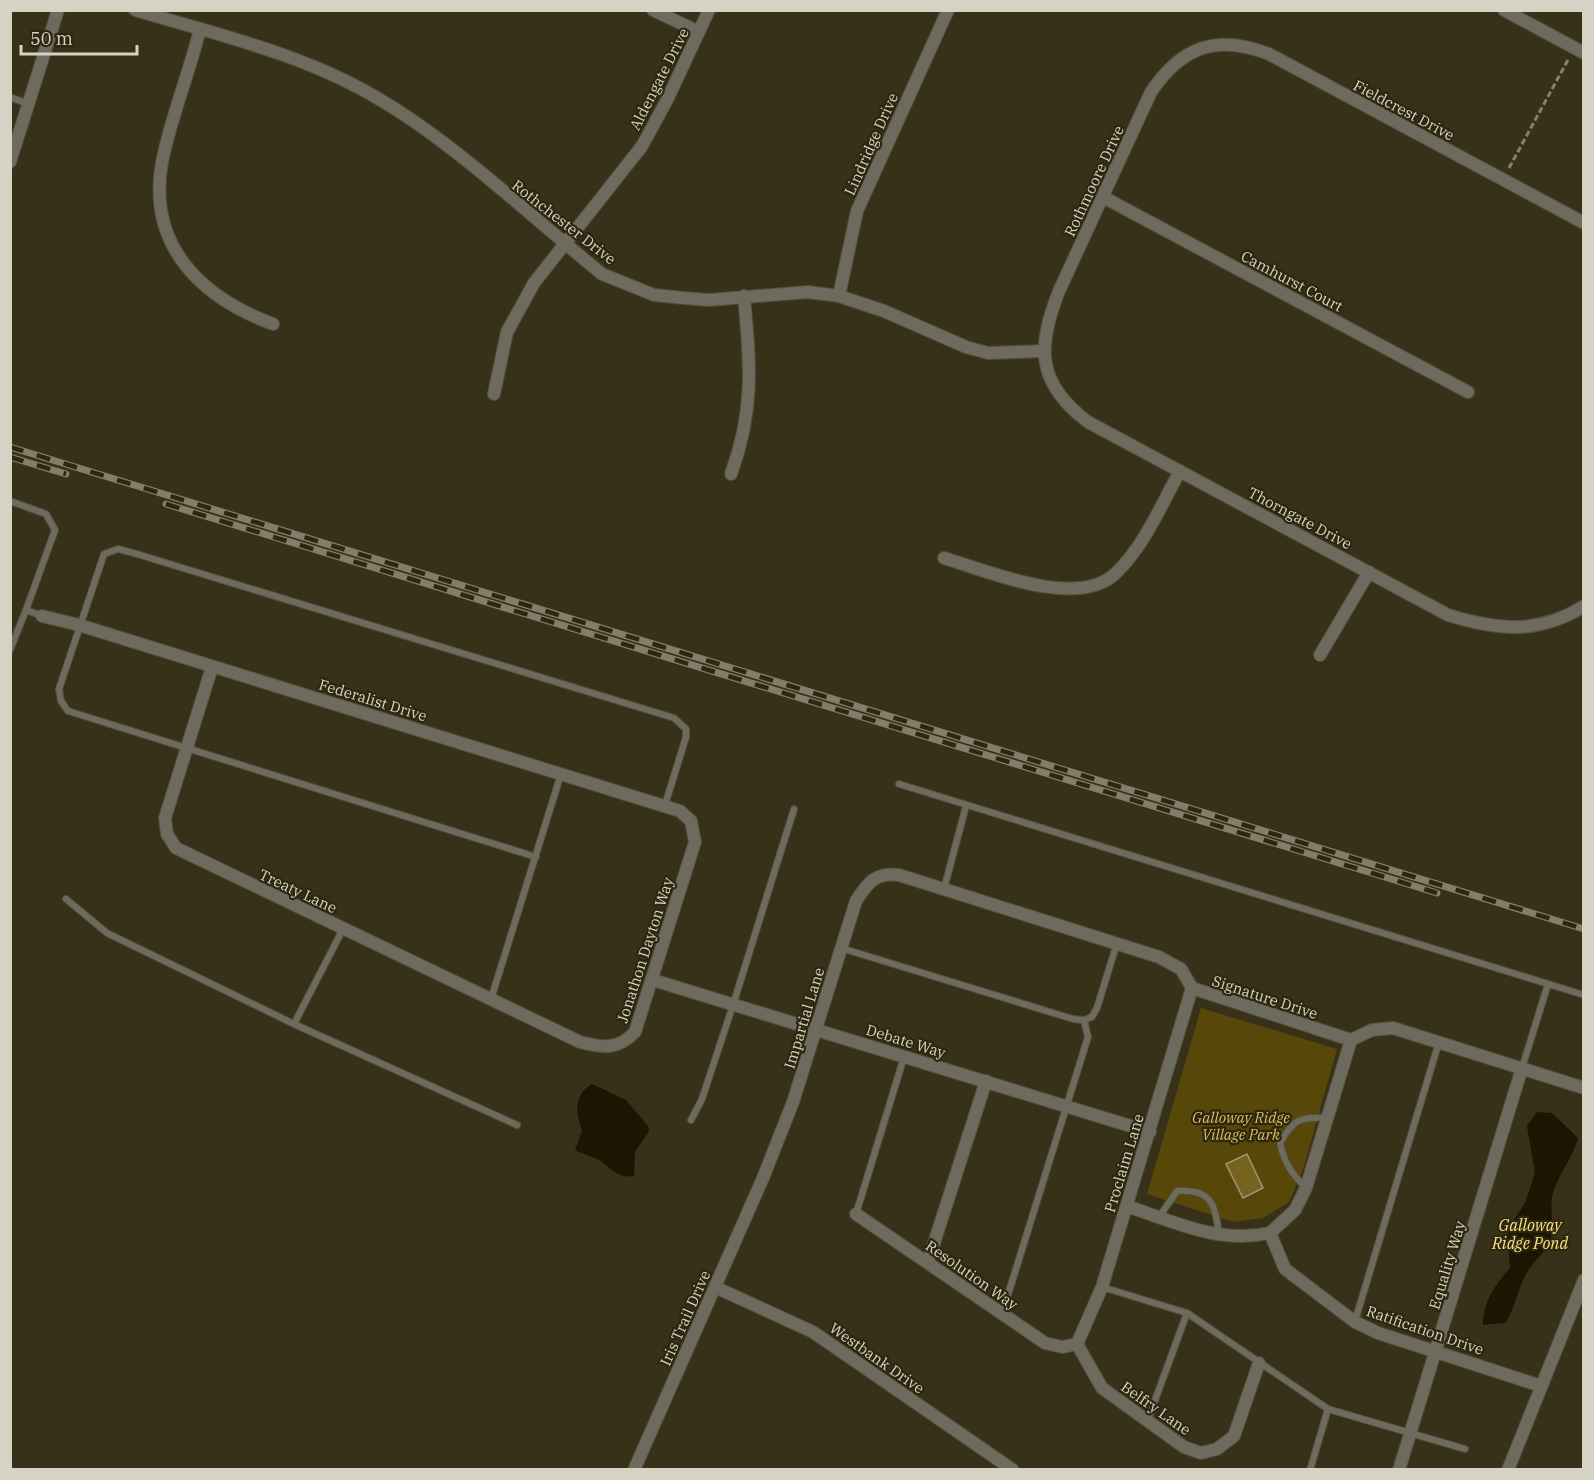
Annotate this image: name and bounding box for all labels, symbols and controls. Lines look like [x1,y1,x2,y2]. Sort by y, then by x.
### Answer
scale bar [21,18,136,56]
street label: Aldengate Drive [625,25,693,133]
text: 50 m [30,27,73,50]
street label: Fieldcrest Drive [1350,75,1458,145]
street label: Lindridge Drive [840,90,902,198]
street label: Rothmoore Drive [1060,122,1128,240]
street label: Rothchester Drive [508,176,620,268]
street label: Camhurst Court [1238,246,1346,316]
street label: Thorngate Drive [1245,483,1355,553]
street label: Federalist Drive [317,675,429,725]
street label: Treaty Lane [256,865,340,917]
street label: Jonathon Dayton Way [612,875,678,1025]
street label: Impartial Lane [780,965,828,1071]
street label: Signature Drive [1210,971,1320,1023]
street label: Debate Way [864,1020,948,1062]
park label: Galloway Ridge Village Park [1192,1108,1290,1144]
street label: Proclaim Lane [1100,1111,1148,1215]
water label: Galloway Ridge Pond [1491,1215,1568,1253]
street label: Equality Way [1425,1218,1469,1312]
street label: Resolution Way [922,1236,1022,1314]
street label: Iris Trail Drive [656,1267,714,1369]
street label: Ratification Drive [1364,1301,1486,1359]
street label: Westbank Drive [826,1318,928,1398]
street label: Belfry Lane [1117,1377,1195,1439]

